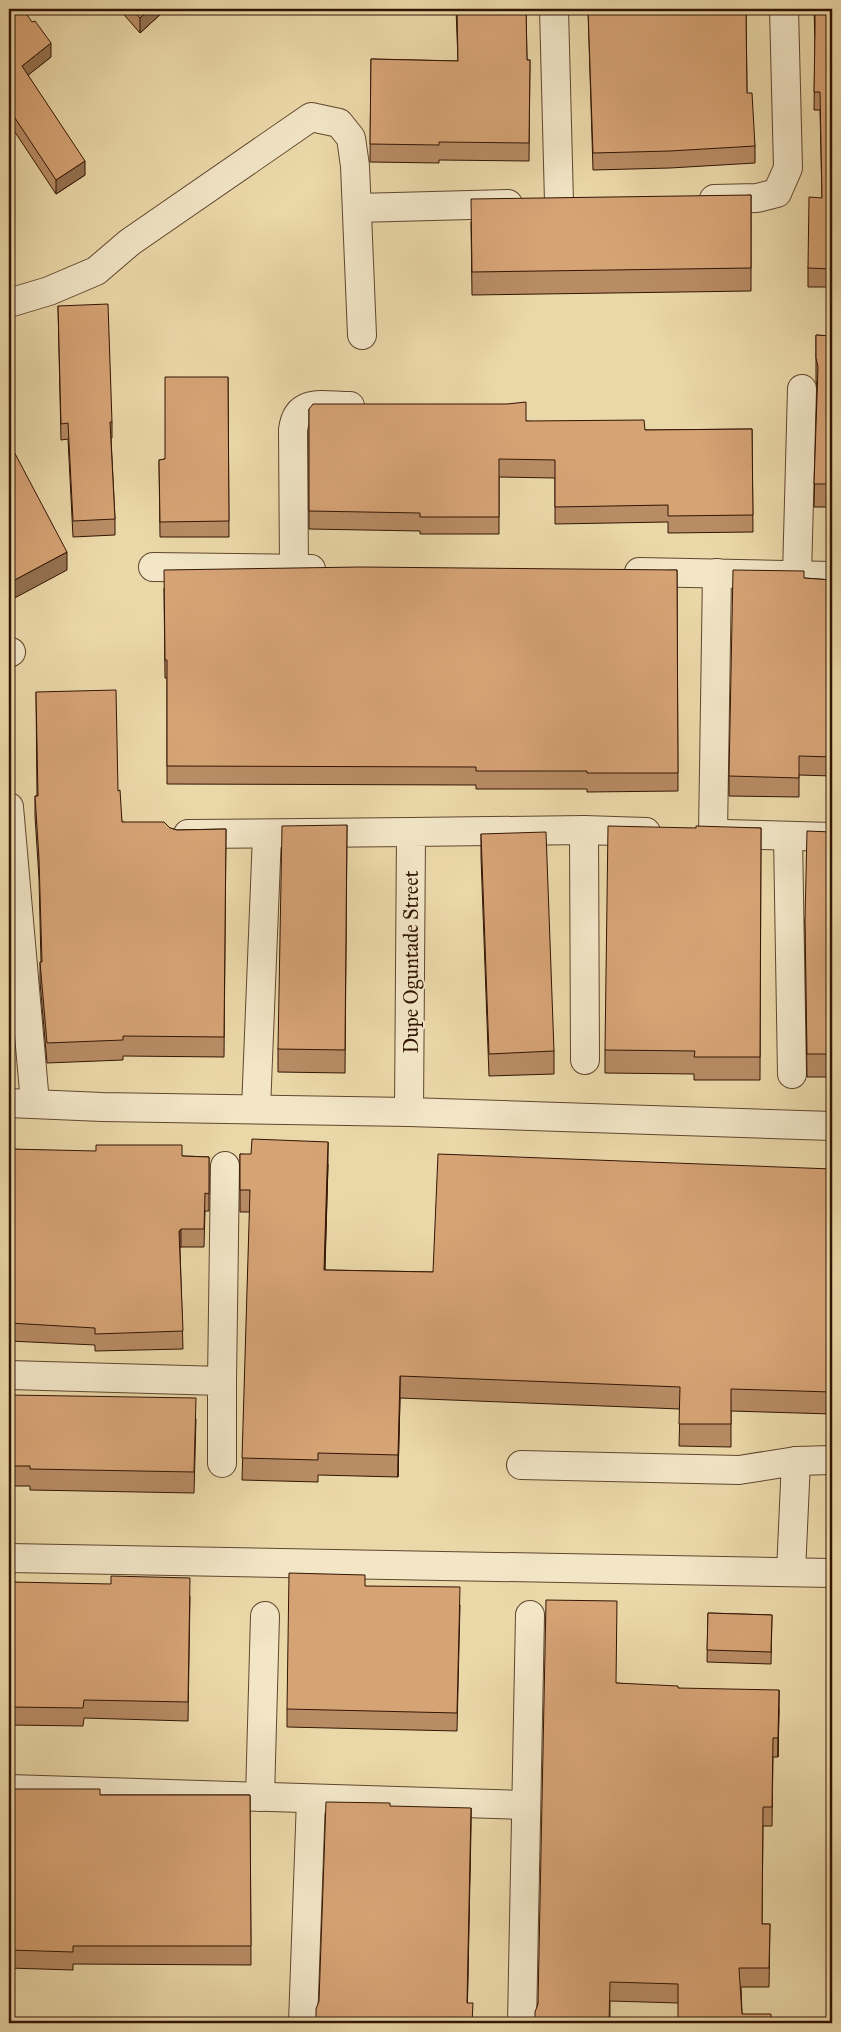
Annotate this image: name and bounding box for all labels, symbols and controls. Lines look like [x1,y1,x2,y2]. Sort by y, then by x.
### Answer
street label: Dupe Oguntade Street [399,870,424,1054]

